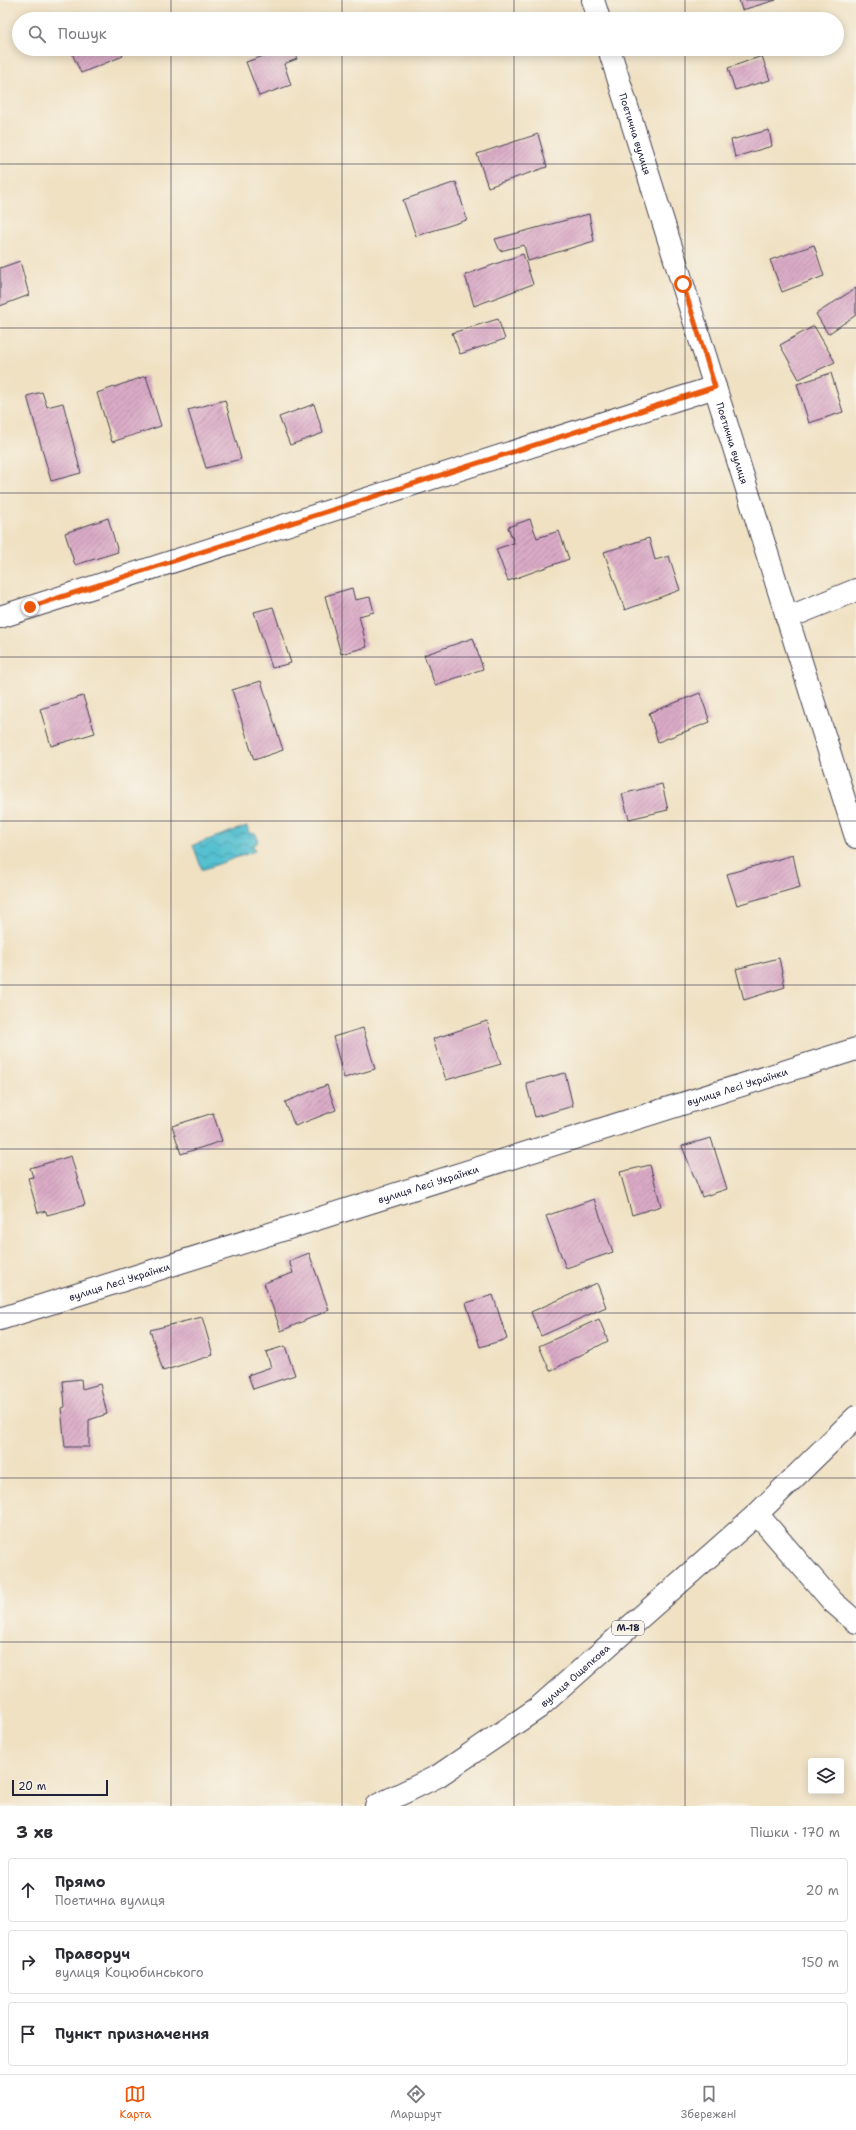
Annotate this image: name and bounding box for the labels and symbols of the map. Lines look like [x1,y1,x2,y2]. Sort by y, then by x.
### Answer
street label: Поетична вулиця [617,91,655,176]
route start [674,275,692,293]
street label: Поетична вулиця [714,401,751,486]
route end [21,598,39,616]
street label: вулиця Лесі Українки [685,1064,790,1108]
street label: вулиця Лесі Українки [376,1162,481,1206]
street label: вулиця Лесі Українки [67,1259,172,1303]
road number: М-18 [612,1621,644,1635]
street label: вулиця Ощепкова [537,1641,613,1710]
scale bar [12,1778,108,1797]

